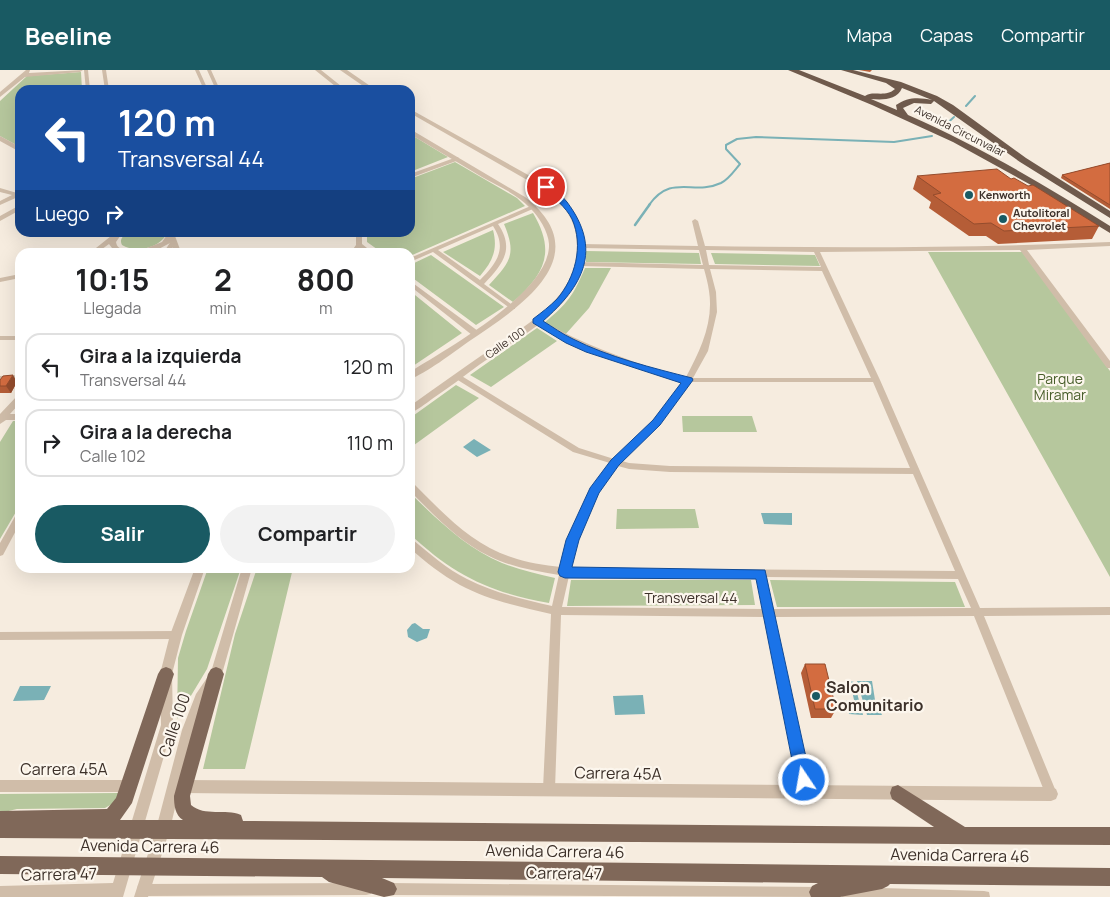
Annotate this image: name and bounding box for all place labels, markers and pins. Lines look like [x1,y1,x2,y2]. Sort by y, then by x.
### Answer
pin [525,166,567,208]
place label: Kenworth [979,187,1031,202]
marker: Kenworth [963,189,975,201]
place label: Autolitoral Chevrolet [1013,205,1070,233]
marker: Autolitoral Chevrolet [997,213,1009,225]
place label: Salon Comunitario [826,676,924,716]
marker: Salon Comunitario [810,690,822,702]

